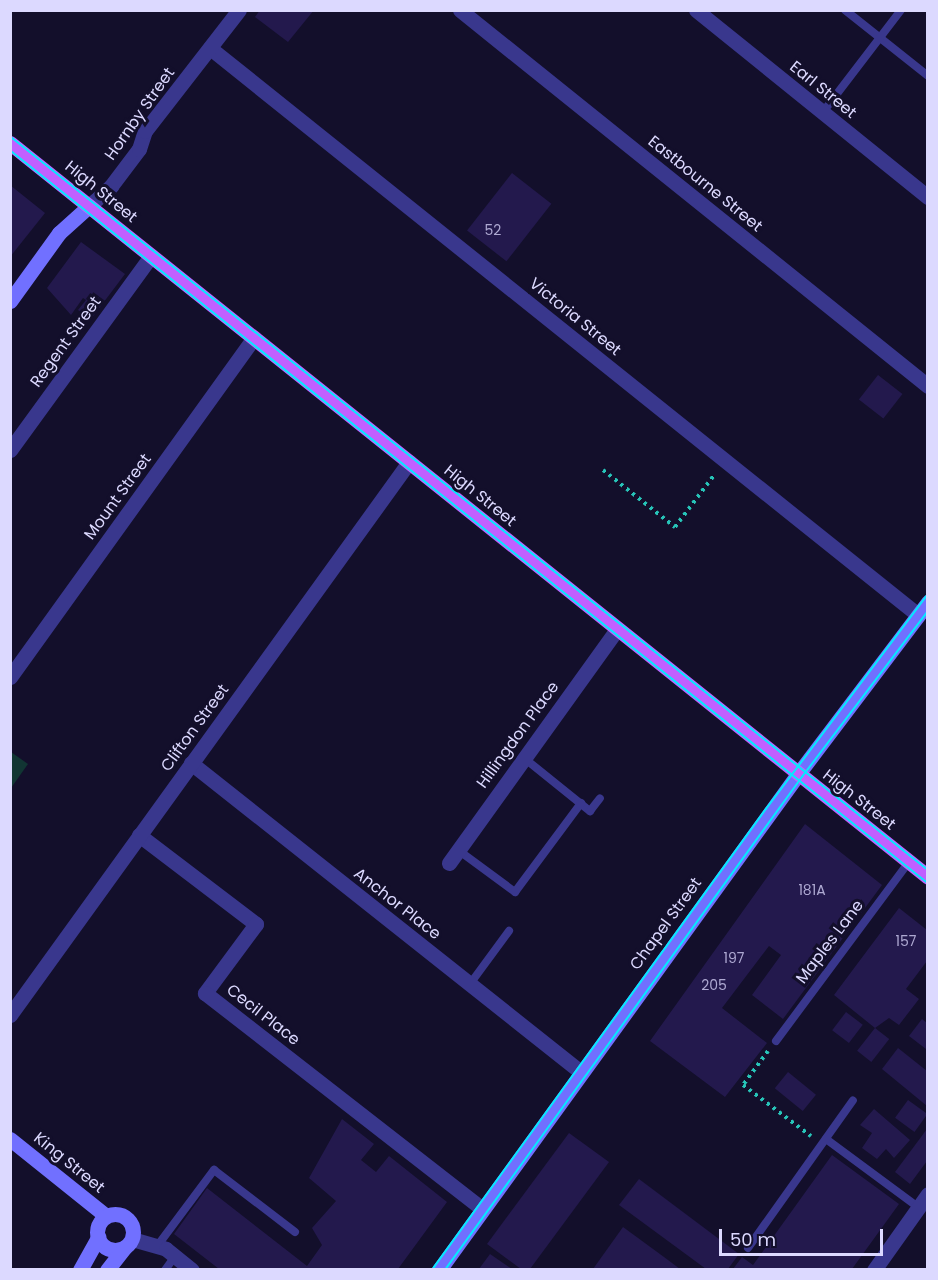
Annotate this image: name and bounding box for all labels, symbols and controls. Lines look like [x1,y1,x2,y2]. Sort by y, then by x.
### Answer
street label: Earl Street [786,57,860,123]
street label: Hornby Street [101,64,179,164]
street label: Eastbourne Street [644,132,766,236]
street label: High Street [61,157,141,227]
house number: 52 [485,222,501,238]
street label: Victoria Street [525,274,625,360]
street label: Regent Street [27,293,105,391]
street label: Mount Street [80,450,156,544]
street label: High Street [440,461,520,531]
street label: Hillingdon Place [473,678,563,792]
street label: Clifton Street [157,681,233,775]
street label: High Street [819,766,899,834]
street label: Anchor Place [350,864,444,944]
street label: Chapel Street [626,874,706,974]
house number: 181A [798,882,826,898]
street label: Maples Lane [792,896,868,988]
house number: 157 [896,933,916,949]
house number: 197 [724,950,744,966]
house number: 205 [701,977,727,993]
street label: Cecil Place [223,980,303,1050]
street label: King Street [30,1129,108,1197]
scale bar [722,1217,886,1255]
text: 50 m [730,1227,776,1252]

